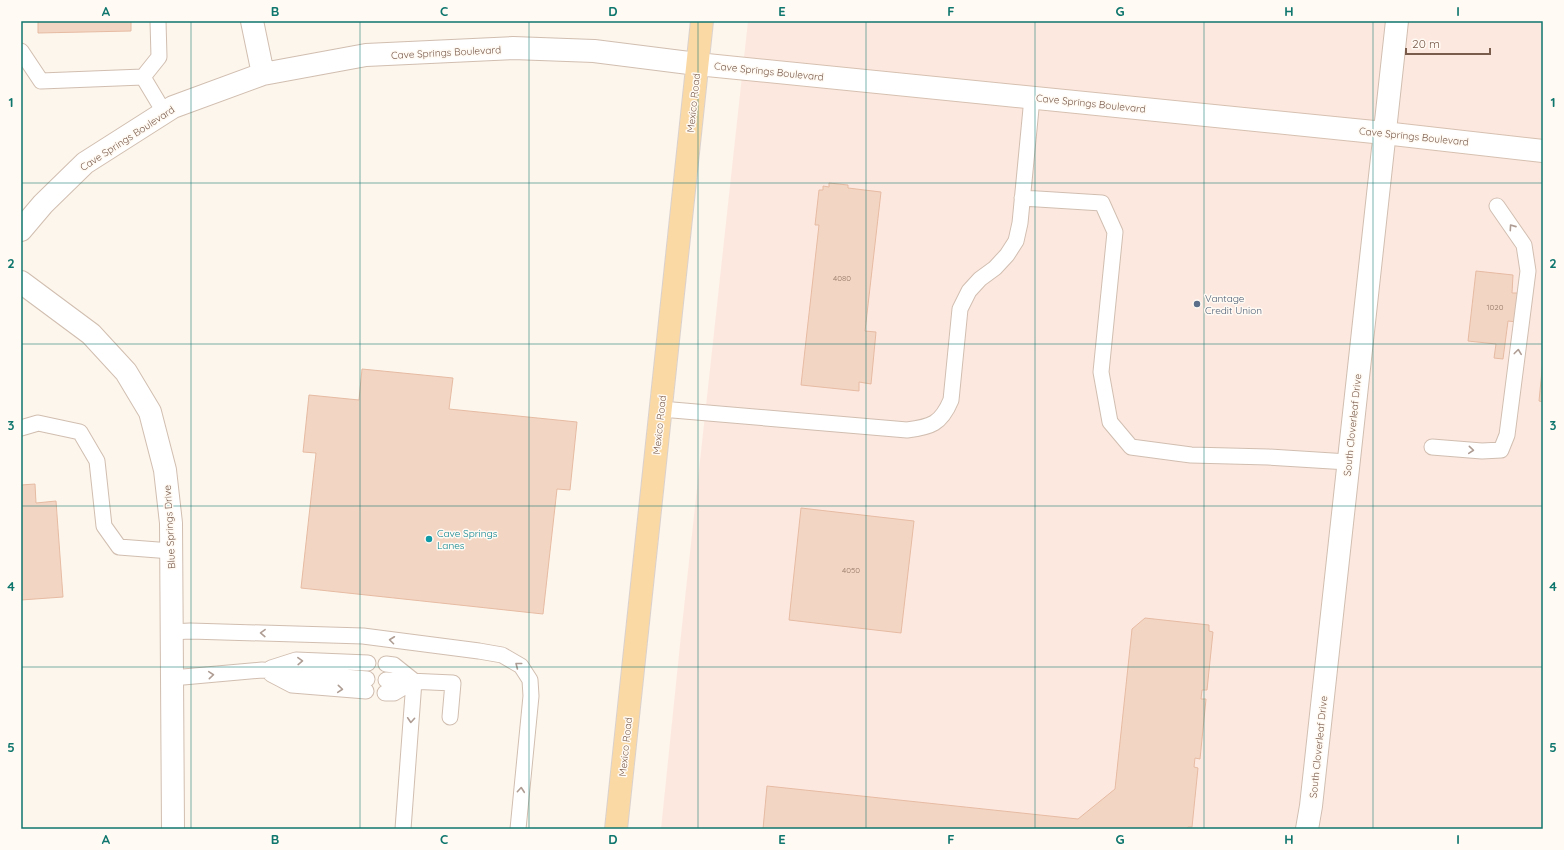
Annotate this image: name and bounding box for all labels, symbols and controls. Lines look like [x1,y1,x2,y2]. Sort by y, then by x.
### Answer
text: A [102,3,111,19]
text: B [271,3,279,19]
text: C [440,3,448,19]
text: D [608,3,618,19]
text: E [778,3,786,19]
text: F [947,3,955,19]
text: G [1115,3,1125,19]
text: H [1284,3,1294,19]
text: I [1456,3,1460,19]
scale bar [1406,30,1490,56]
text: 20 m [1412,36,1440,51]
street label: Cave Springs Boulevard [391,43,501,62]
street label: Cave Springs Boulevard [713,59,824,84]
street label: Mexico Road [684,73,703,133]
street label: Cave Springs Boulevard [1035,91,1146,116]
text: 1 [8,94,14,110]
text: 1 [1550,94,1556,110]
street label: Cave Springs Boulevard [78,103,177,174]
street label: Cave Springs Boulevard [1358,124,1469,149]
one-way arrow [1510,225,1517,232]
text: 2 [7,255,15,271]
text: 2 [1549,255,1557,271]
house number: 4080 [833,273,851,283]
place label: Vantage Credit Union [1205,292,1262,317]
marker: Vantage Credit Union [1192,299,1202,309]
house number: 1020 [1487,302,1504,312]
one-way arrow [1513,349,1522,355]
street label: South Cloverleaf Drive [1341,373,1364,477]
street label: Mexico Road [650,395,669,455]
text: 3 [8,417,15,433]
text: 3 [1550,417,1557,433]
one-way arrow [1468,446,1474,455]
street label: Blue Springs Drive [161,484,178,569]
place label: Cave Springs Lanes [437,527,498,552]
marker: Cave Springs Lanes [424,534,434,544]
house number: 4050 [842,565,860,575]
text: 4 [7,578,15,594]
text: 4 [1549,578,1557,594]
one-way arrow [260,629,266,637]
one-way arrow [389,636,395,645]
one-way arrow [297,657,303,665]
one-way arrow [515,663,523,670]
one-way arrow [208,670,214,679]
one-way arrow [337,684,343,693]
street label: South Cloverleaf Drive [1307,695,1330,799]
one-way arrow [407,717,416,723]
street label: Mexico Road [616,717,635,777]
text: 5 [7,739,15,755]
text: 5 [1549,739,1557,755]
one-way arrow [517,787,526,793]
text: A [102,831,111,847]
text: B [271,831,279,847]
text: C [440,831,448,847]
text: D [608,831,618,847]
text: E [778,831,786,847]
text: F [947,831,955,847]
text: G [1115,831,1125,847]
text: H [1284,831,1294,847]
text: I [1456,831,1460,847]

